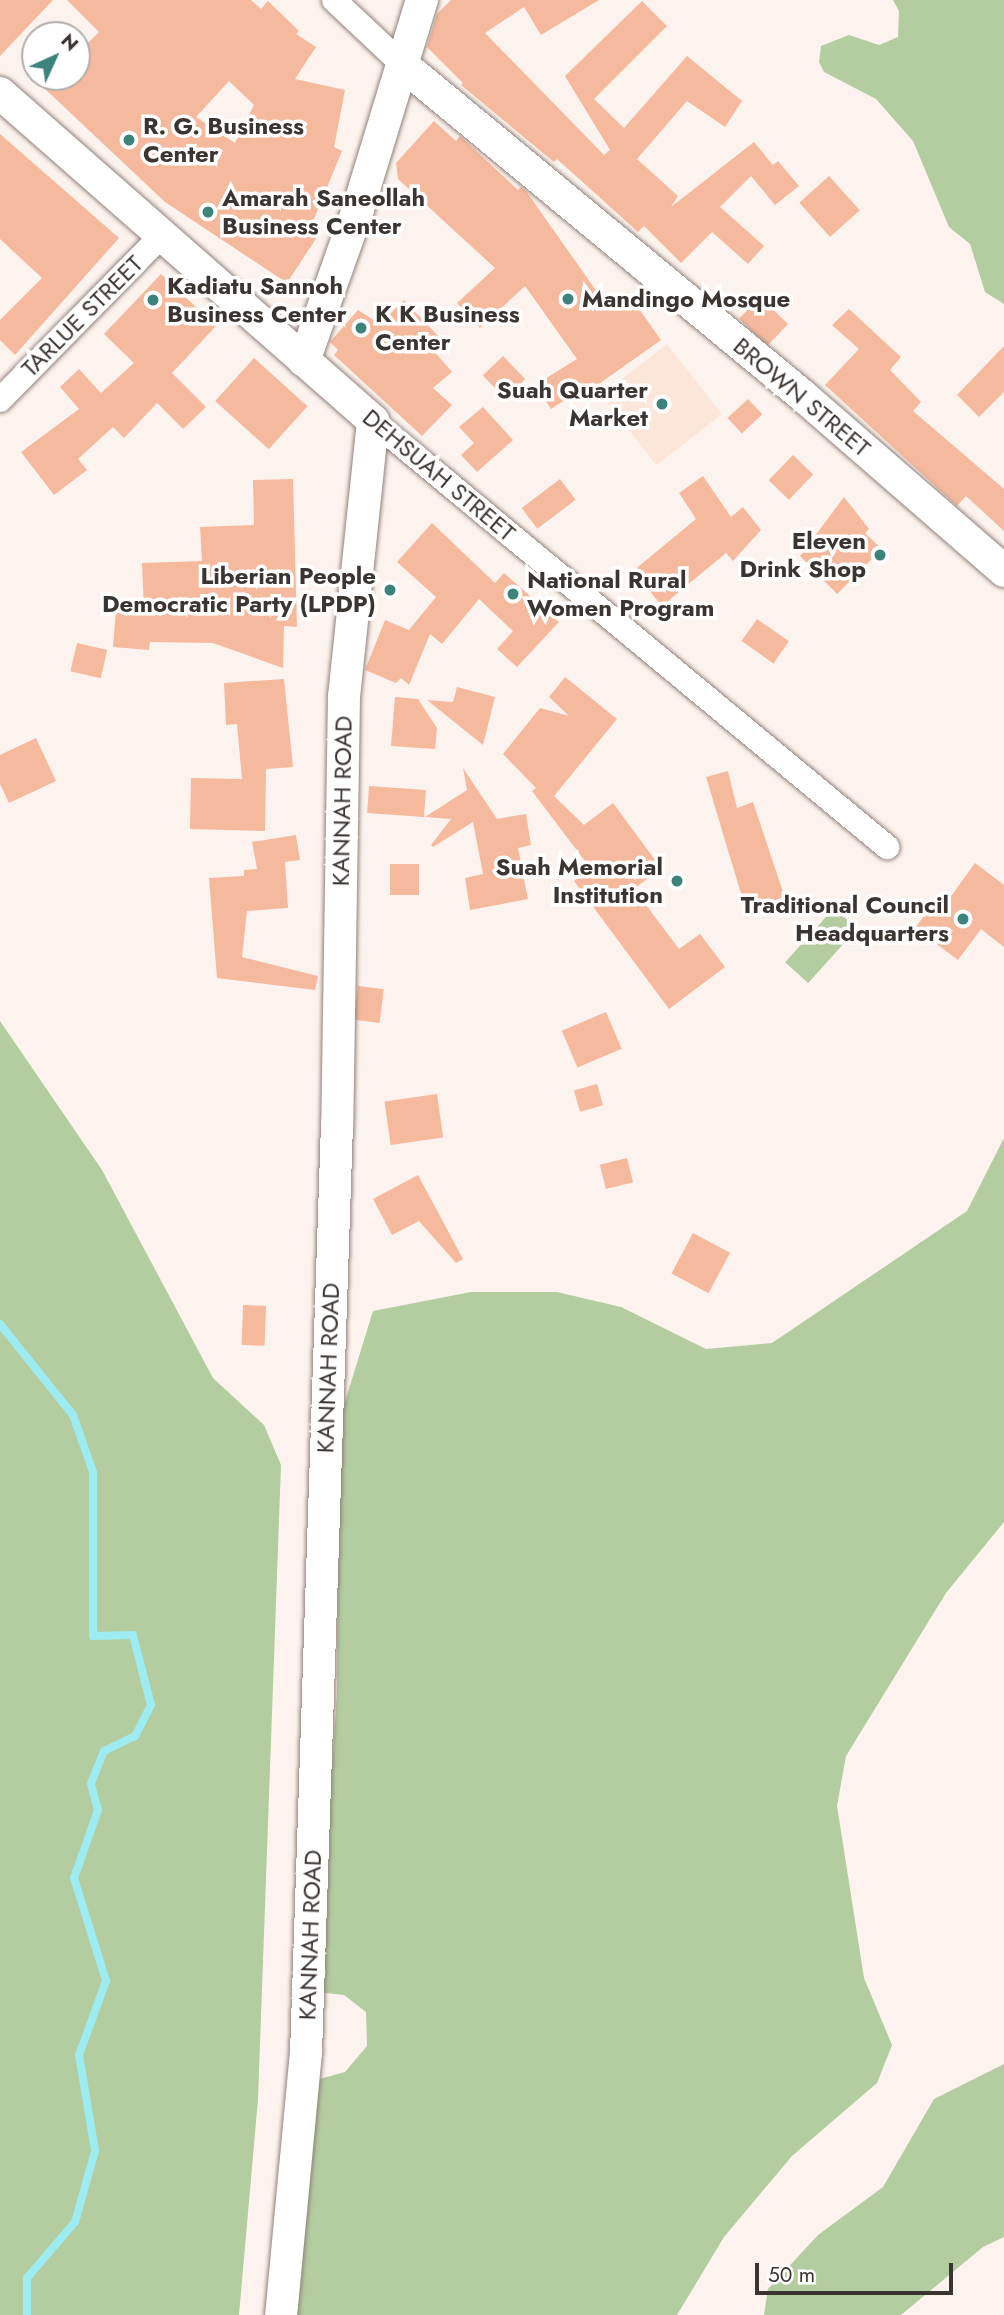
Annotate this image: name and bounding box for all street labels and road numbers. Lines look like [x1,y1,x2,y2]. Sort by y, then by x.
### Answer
street label: TARLUE STREET [15,249,149,383]
street label: BROWN STREET [728,331,876,463]
street label: DEHSUAH STREET [357,403,521,547]
street label: KANNAH ROAD [326,715,358,887]
street label: KANNAH ROAD [311,1282,345,1454]
street label: KANNAH ROAD [293,1849,327,2021]

